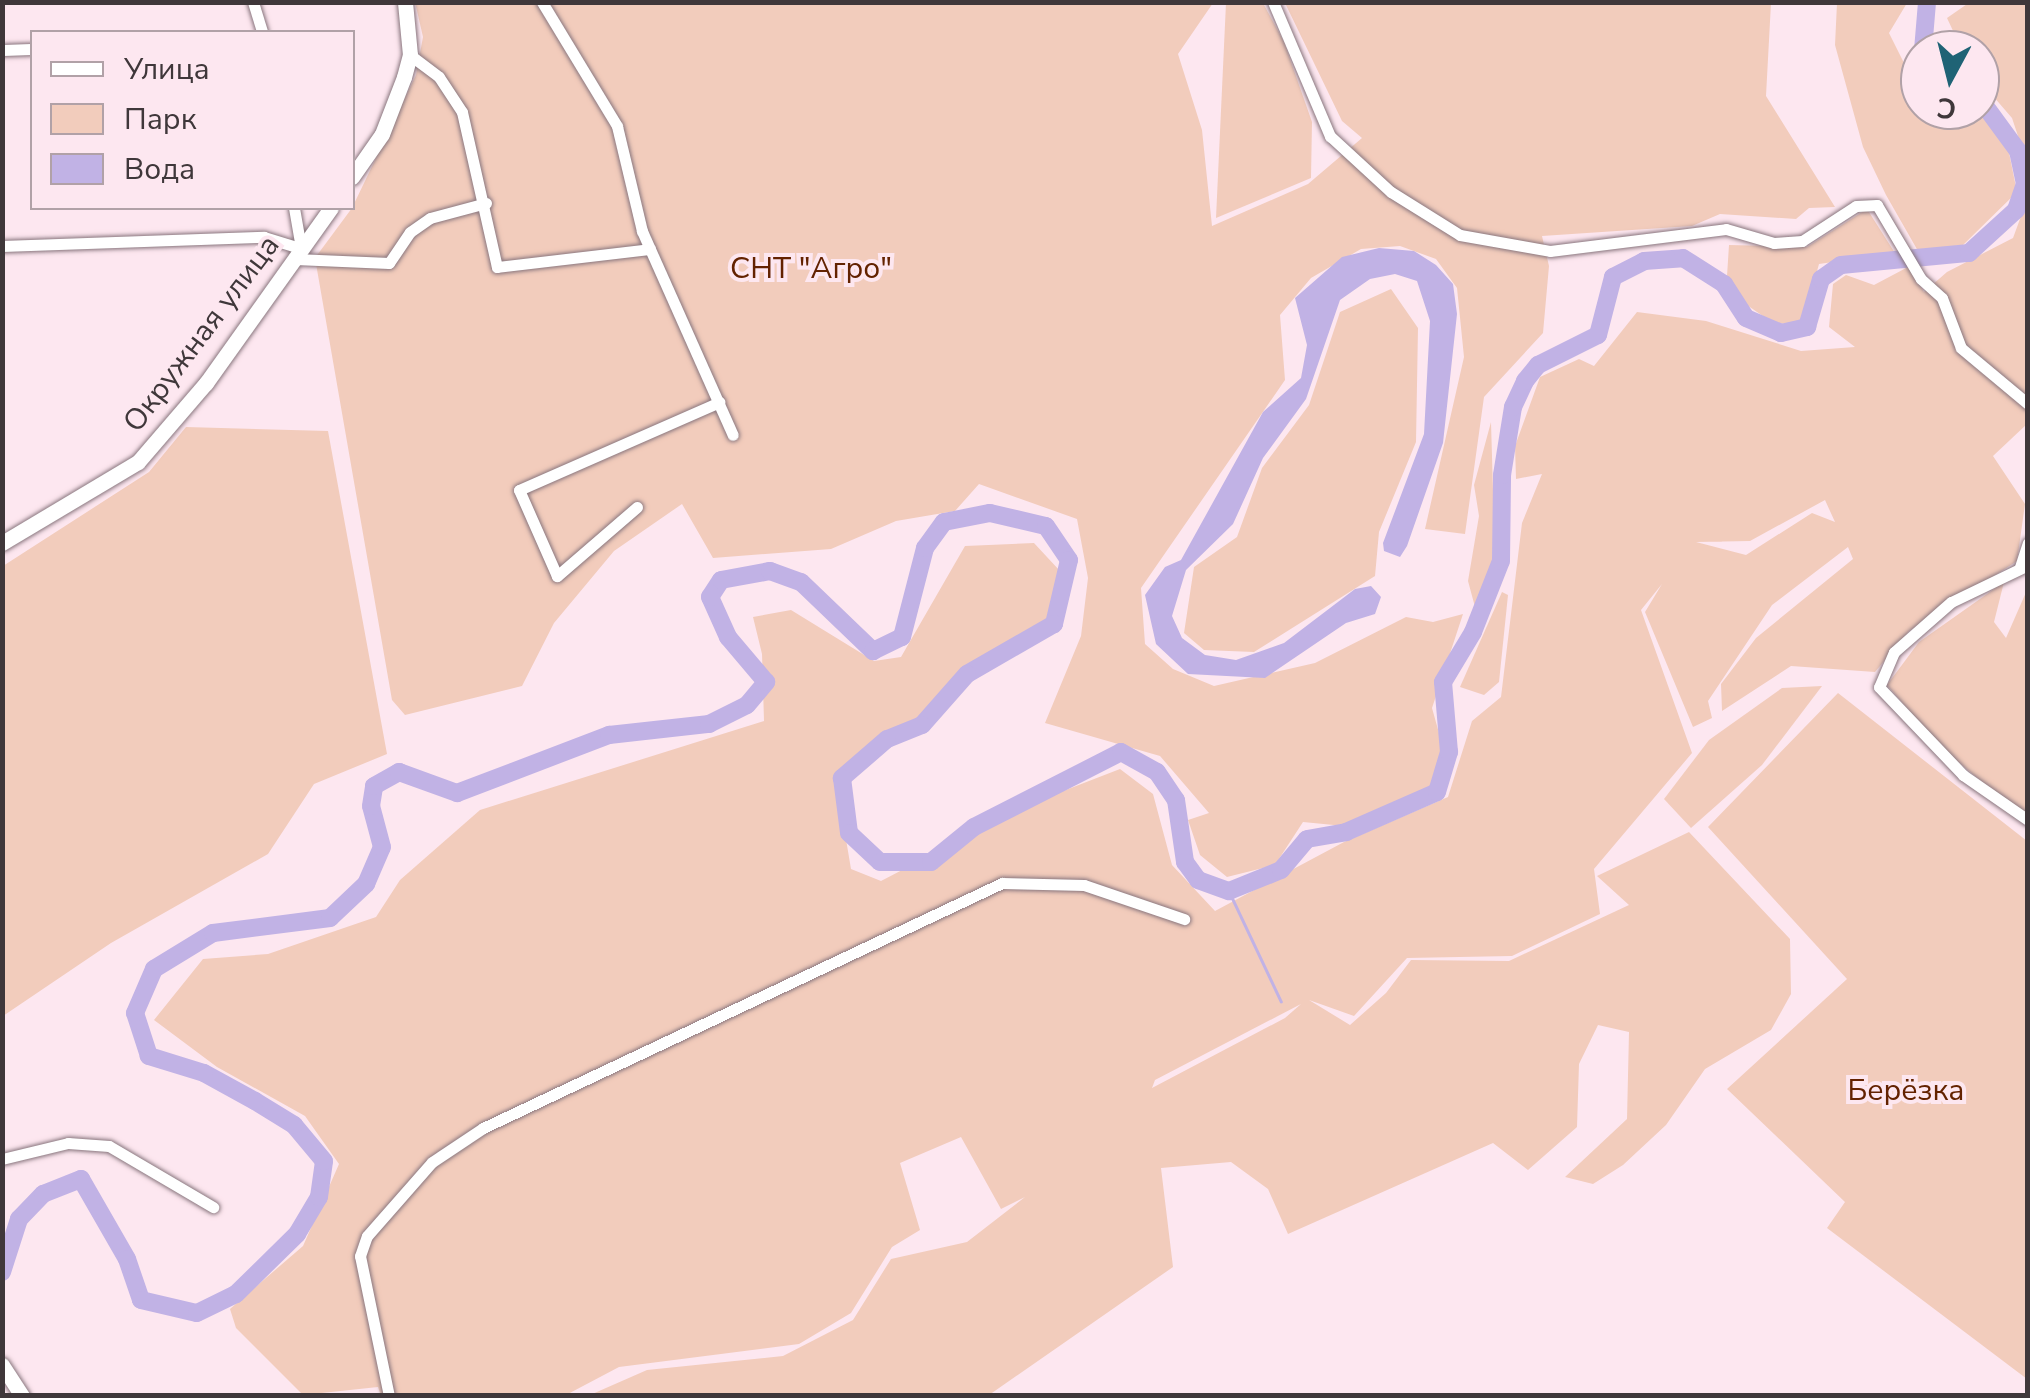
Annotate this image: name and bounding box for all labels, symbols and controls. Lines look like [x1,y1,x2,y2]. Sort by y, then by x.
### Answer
legend [30,30,355,210]
north arrow [1900,30,2000,130]
text: Улица [124,49,210,90]
text: С [1935,88,1958,128]
text: Парк [124,99,196,140]
text: Вода [124,149,195,190]
street label: Окружная улица [116,229,288,439]
park label: СНТ "Агро" [730,251,892,287]
park label: Берёзка [1848,1073,1964,1109]

